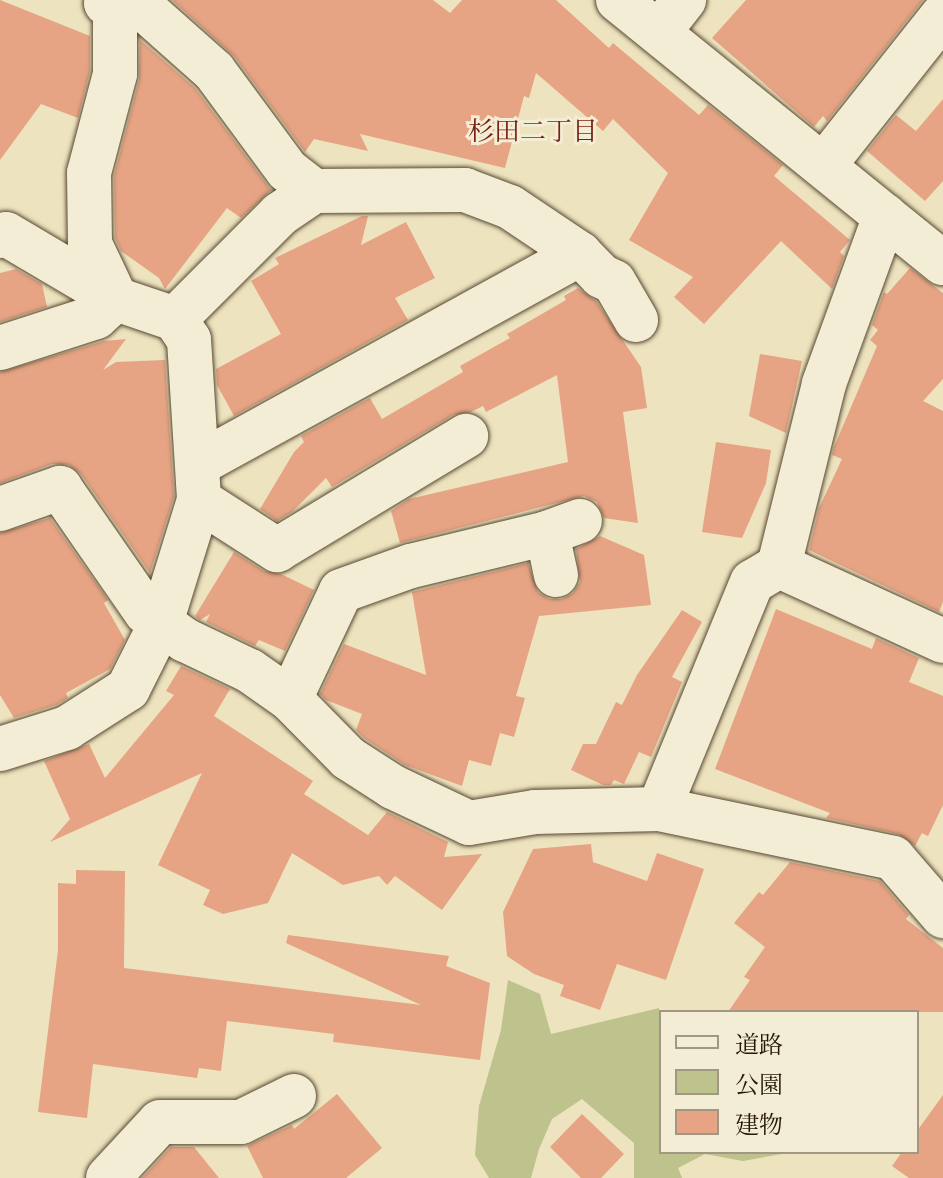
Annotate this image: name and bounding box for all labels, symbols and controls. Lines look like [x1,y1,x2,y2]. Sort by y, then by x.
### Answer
district label: 杉田二丁目 [468,116,598,148]
legend [659,1010,919,1154]
text: 道路 [735,1030,783,1059]
text: 公園 [735,1070,783,1099]
text: 建物 [735,1110,783,1139]

